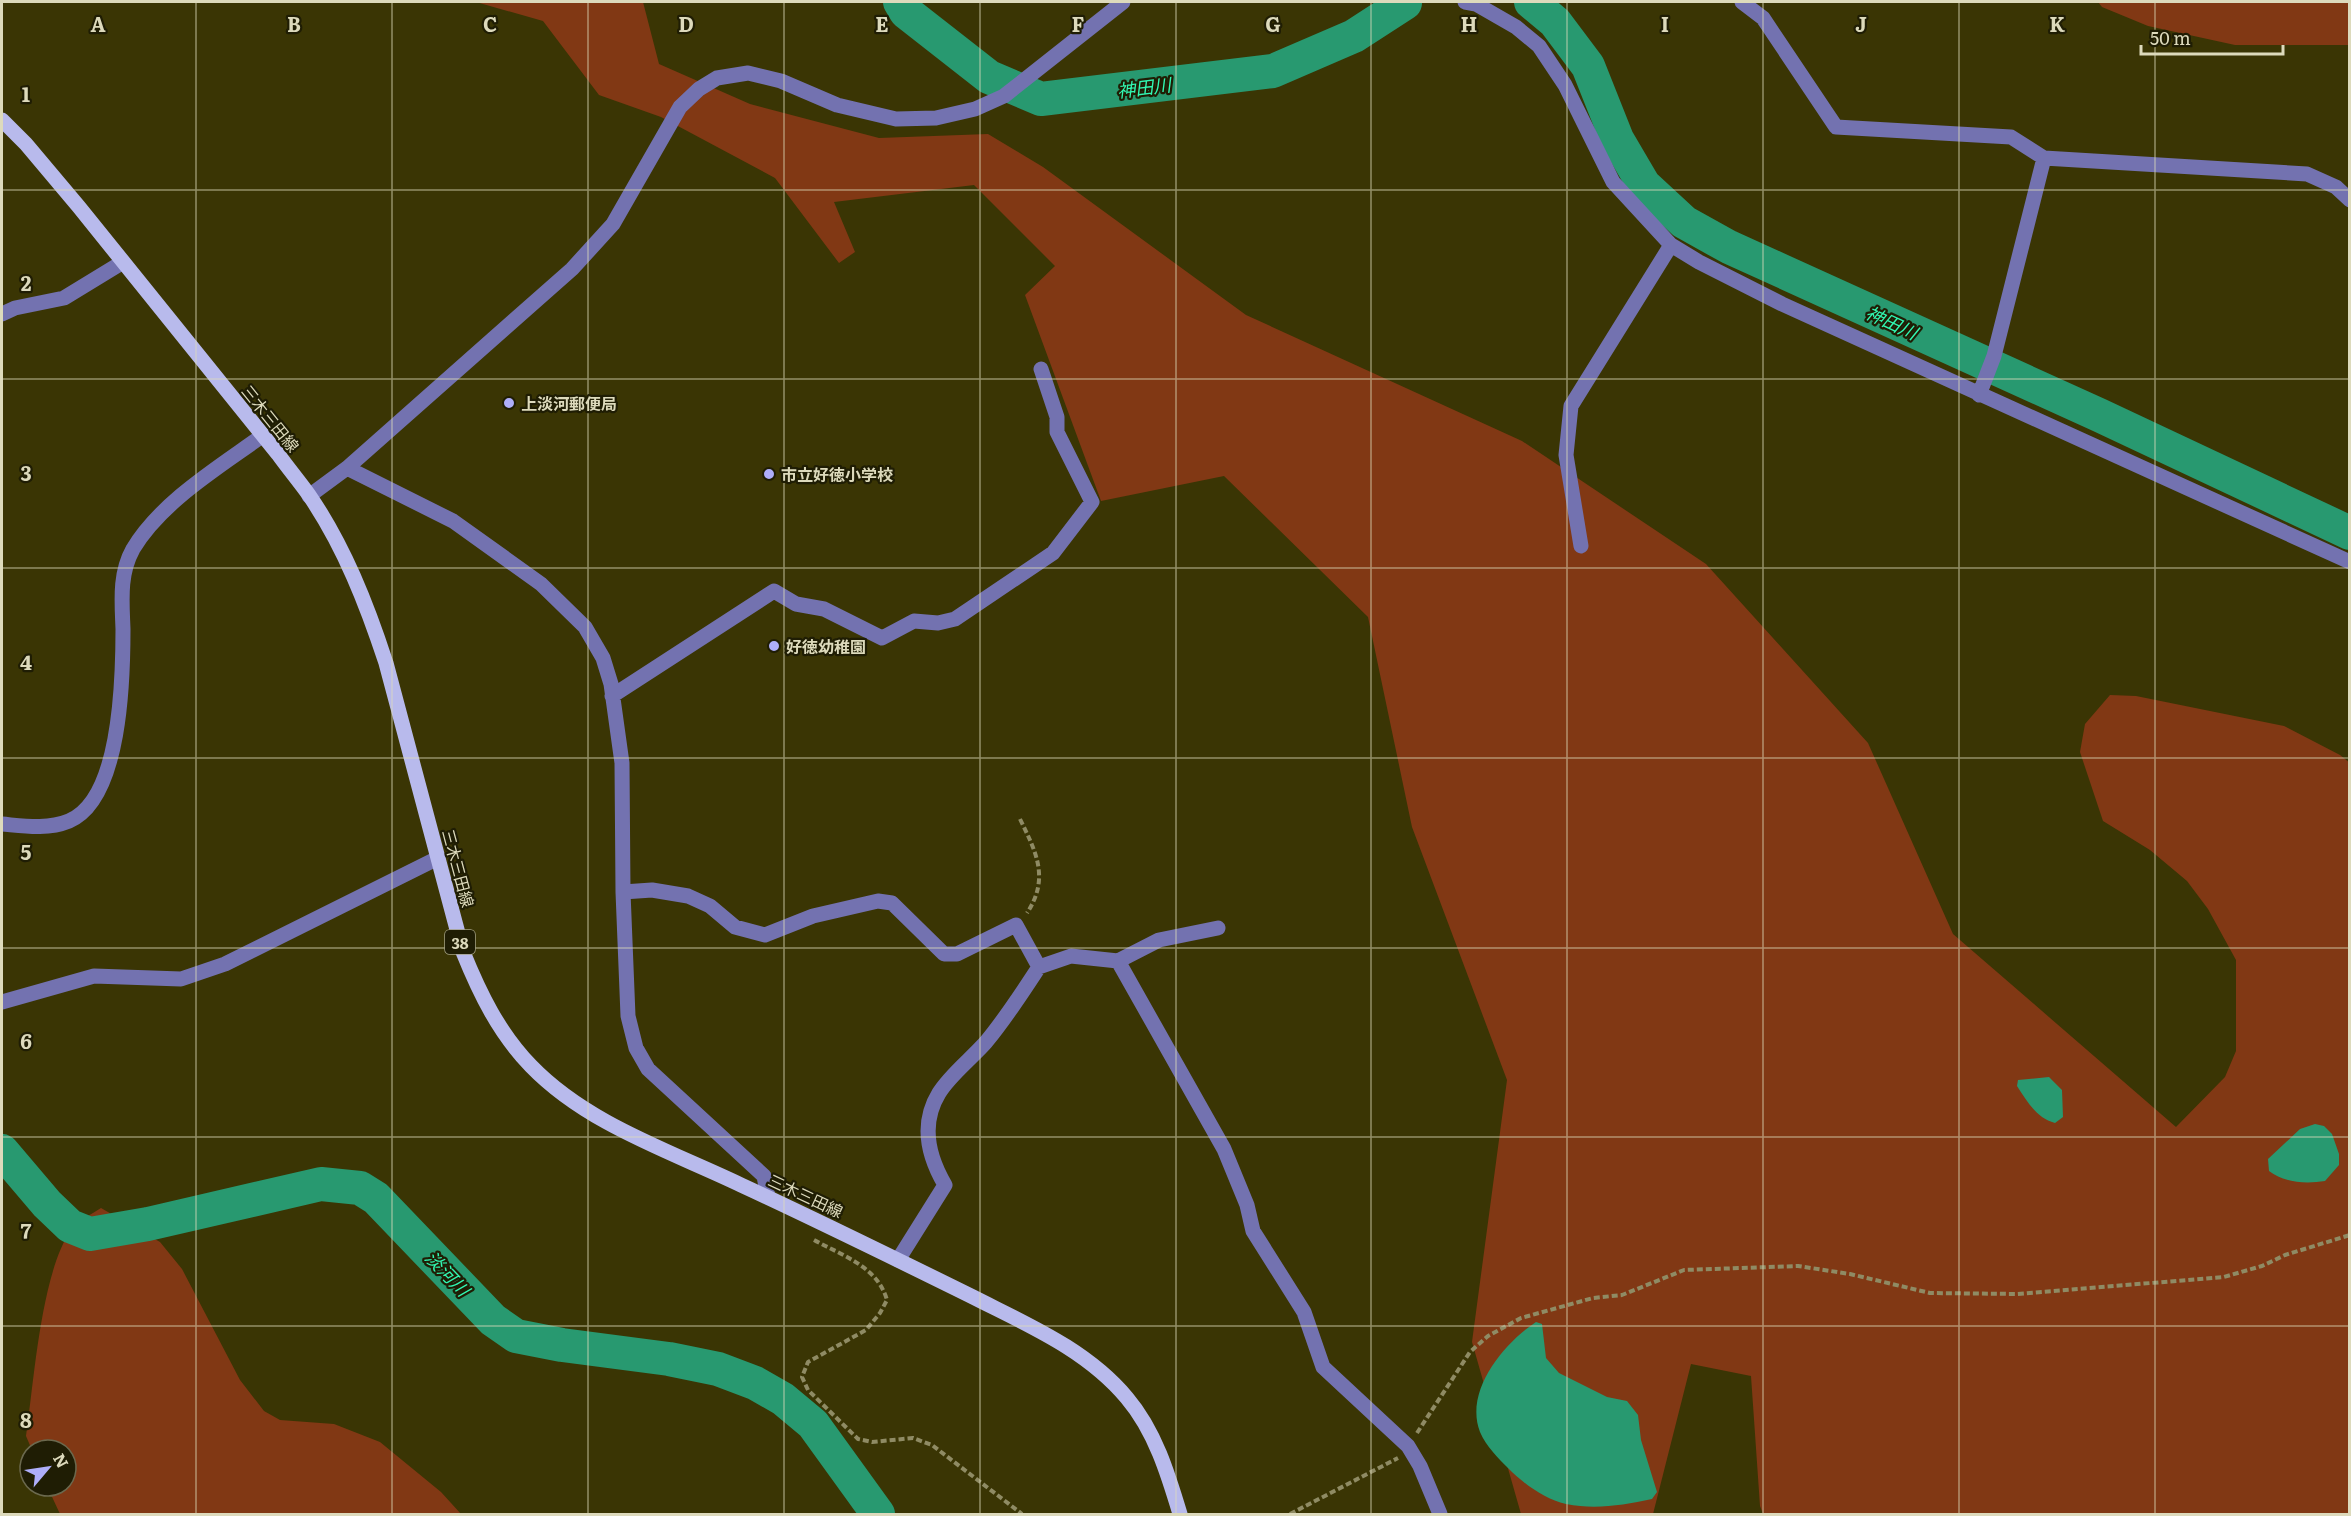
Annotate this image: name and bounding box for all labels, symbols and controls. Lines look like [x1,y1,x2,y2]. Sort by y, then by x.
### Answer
text: A [90,8,106,38]
text: B [287,8,301,38]
text: C [483,8,497,38]
text: D [678,8,694,38]
text: E [875,8,889,38]
text: F [1072,8,1085,38]
text: G [1265,8,1281,38]
text: H [1461,8,1477,38]
text: I [1661,8,1669,38]
text: J [1855,8,1867,38]
text: K [2049,8,2065,38]
scale bar [2141,18,2284,56]
text: 50 m [2150,24,2191,51]
water label: 神田川 [1116,70,1174,104]
text: 1 [22,78,30,108]
text: 2 [21,267,32,297]
water label: 神田川 [1862,298,1924,346]
street label: 三木三田線 [236,379,306,457]
place label: 上淡河郵便局 [521,391,617,415]
marker: 上淡河郵便局 [502,396,516,410]
text: 3 [20,457,32,487]
place label: 市立好徳小学校 [781,462,893,486]
marker: 市立好徳小学校 [762,467,776,481]
place label: 好徳幼稚園 [786,634,866,658]
marker: 好徳幼稚園 [767,639,781,653]
text: 4 [20,646,32,676]
street label: 三木三田線 [437,826,481,910]
text: 5 [21,836,32,866]
road number: 38 [445,930,475,954]
text: 6 [20,1025,32,1055]
street label: 三木三田線 [765,1167,847,1223]
text: 7 [21,1215,32,1245]
water label: 淡河川 [420,1244,478,1303]
text: 8 [20,1404,32,1434]
north arrow [18,1438,78,1498]
text: N [48,1449,76,1472]

